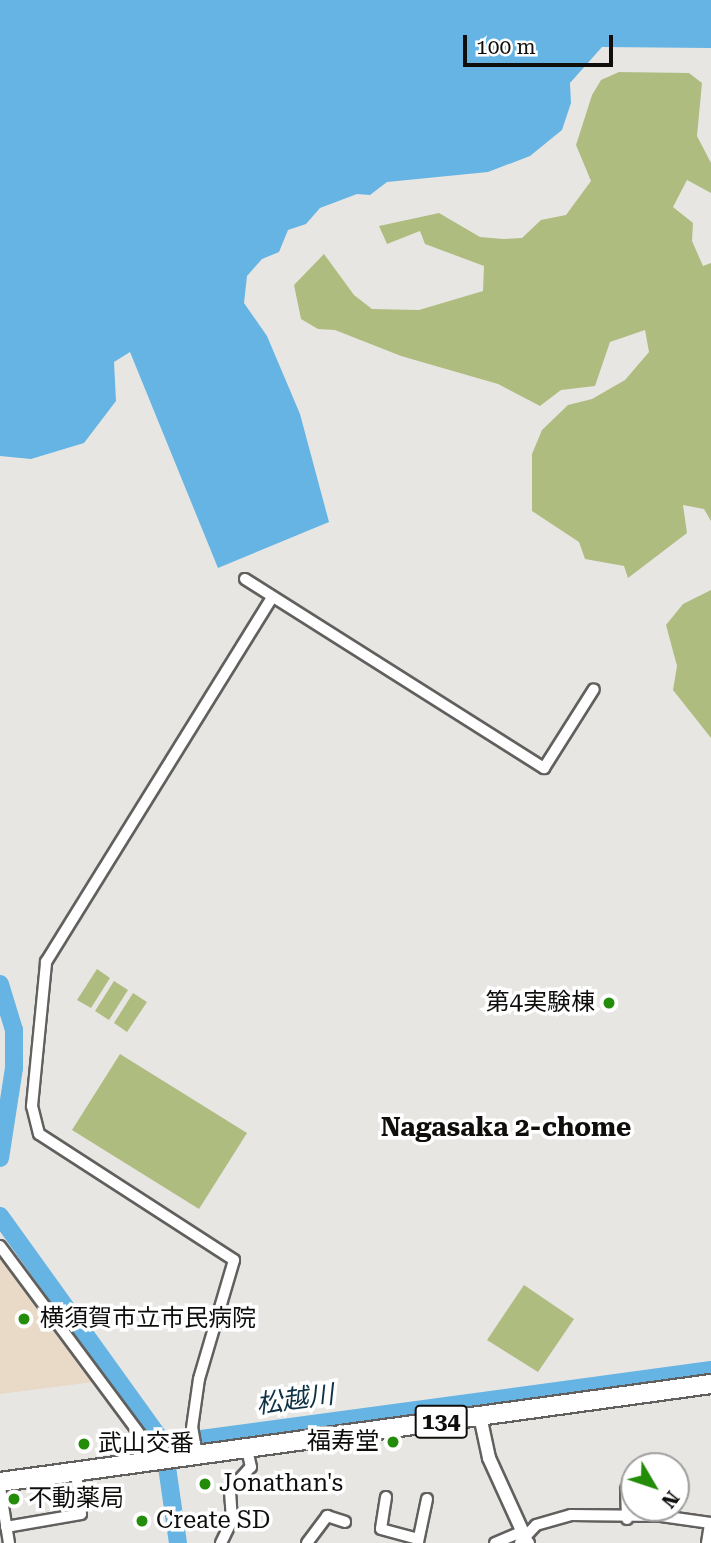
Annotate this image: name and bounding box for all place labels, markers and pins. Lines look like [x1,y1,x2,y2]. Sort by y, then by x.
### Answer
place label: 第4実験棟 [486,989,595,1017]
marker: 第4実験棟 [601,995,617,1011]
place label: 横須賀市立市民病院 [40,1305,256,1333]
marker: 横須賀市立市民病院 [14,1309,34,1329]
place label: 福寿堂 [307,1428,379,1456]
place label: 武山交番 [98,1430,194,1458]
marker: 福寿堂 [385,1434,401,1450]
marker: 武山交番 [76,1436,92,1452]
place label: Jonathan's [219,1470,343,1498]
marker: Jonathan's [197,1476,213,1492]
place label: 不動薬局 [28,1485,124,1513]
marker: 不動薬局 [6,1491,22,1507]
place label: Create SD [156,1507,270,1535]
marker: Create SD [134,1513,150,1529]

